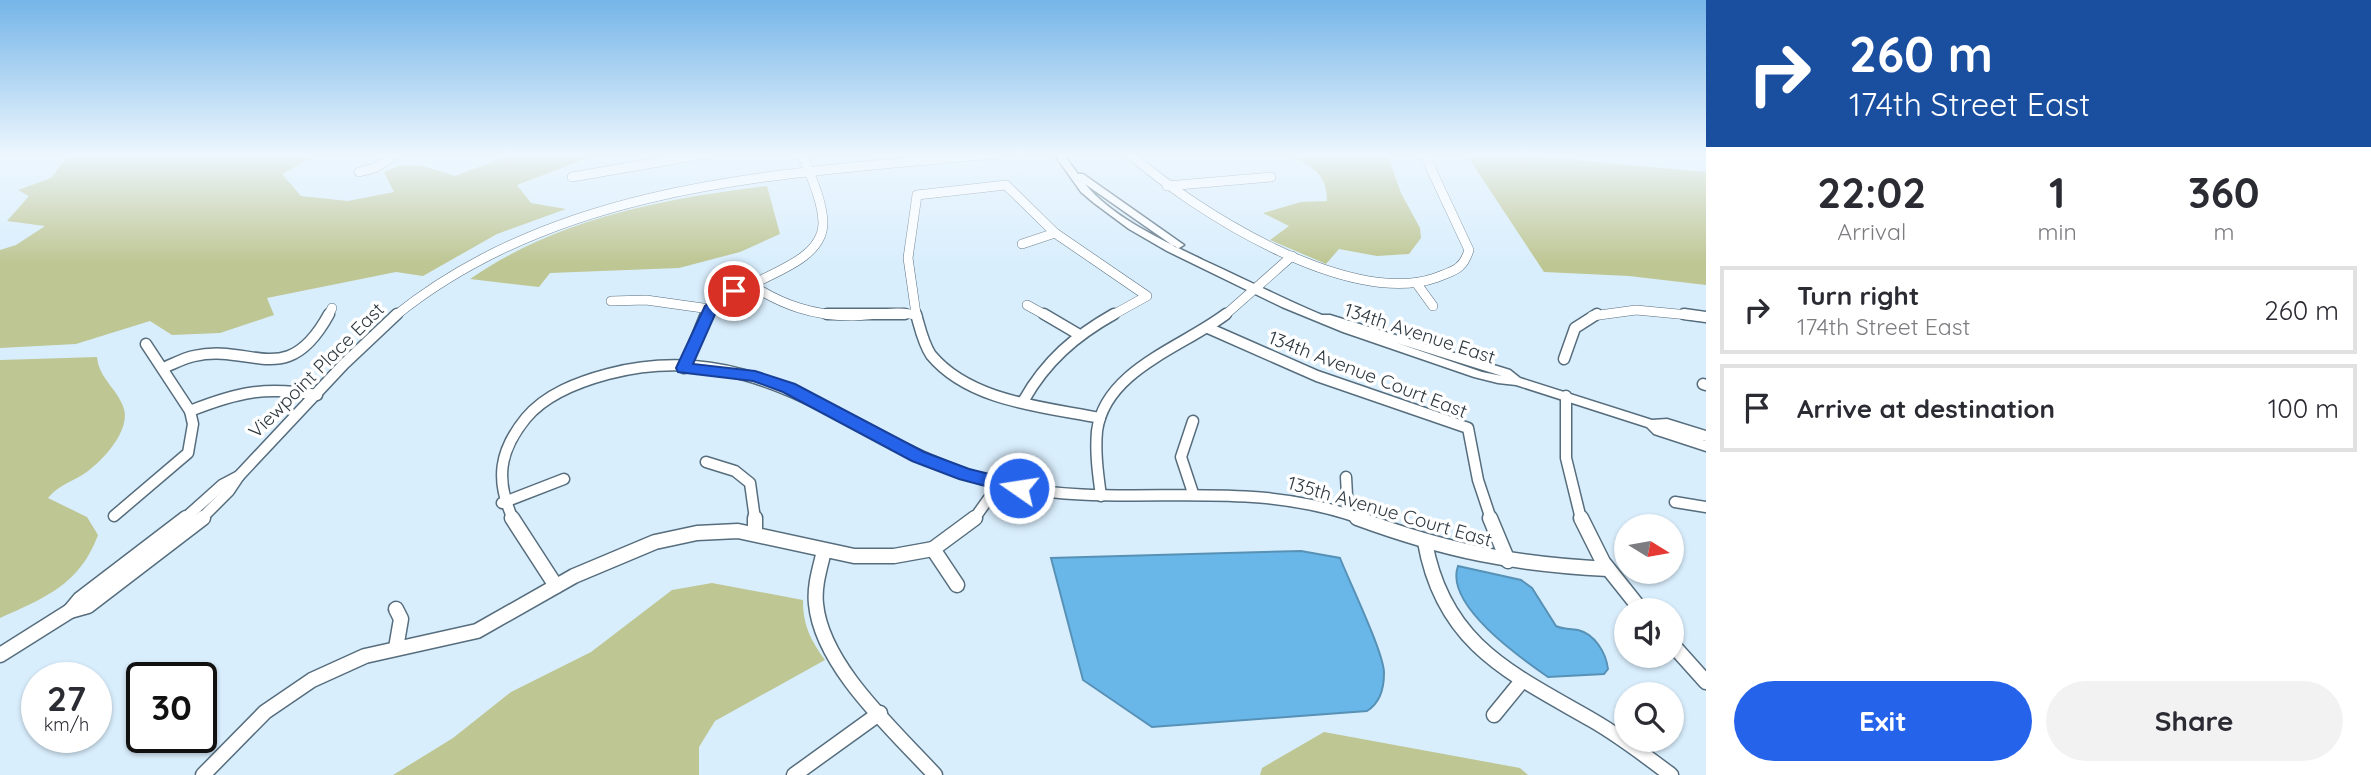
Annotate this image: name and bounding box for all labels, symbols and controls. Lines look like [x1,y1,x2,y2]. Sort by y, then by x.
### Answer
text: 260 m [1849,23,1993,84]
icon: right [1734,28,1825,119]
text: 174th Street East [1849,84,2090,124]
text: 22:02 [1817,166,1926,219]
text: 1 [2049,166,2065,219]
text: 360 [2188,166,2260,219]
text: Arrival [1837,217,1906,246]
text: min [2038,217,2077,246]
text: m [2213,217,2234,246]
pin [704,261,764,321]
icon: arrive [715,272,753,310]
text: Turn right [1797,279,1919,312]
icon: right [1738,291,1776,329]
text: 260 m [2264,294,2339,327]
street label: Viewpoint Place East [243,297,389,443]
street label: 134th Avenue East [1342,297,1498,369]
text: 174th Street East [1797,312,1970,341]
street label: 134th Avenue Court East [1265,325,1471,423]
icon: arrive [1738,389,1776,427]
text: Arrive at destination [1797,392,2055,425]
text: 100 m [2268,392,2339,425]
position arrow [982,451,1056,525]
street label: 135th Avenue Court East [1285,470,1495,552]
north arrow [1614,514,1684,584]
map controls [1614,514,1684,752]
button: sound [1614,598,1684,668]
speed limit sign: 30 [126,662,217,753]
text: 27 [47,676,86,720]
button: Exit [1734,681,2032,761]
button: Share [2046,681,2343,761]
button: search [1614,682,1684,752]
text: km/h [44,713,89,736]

